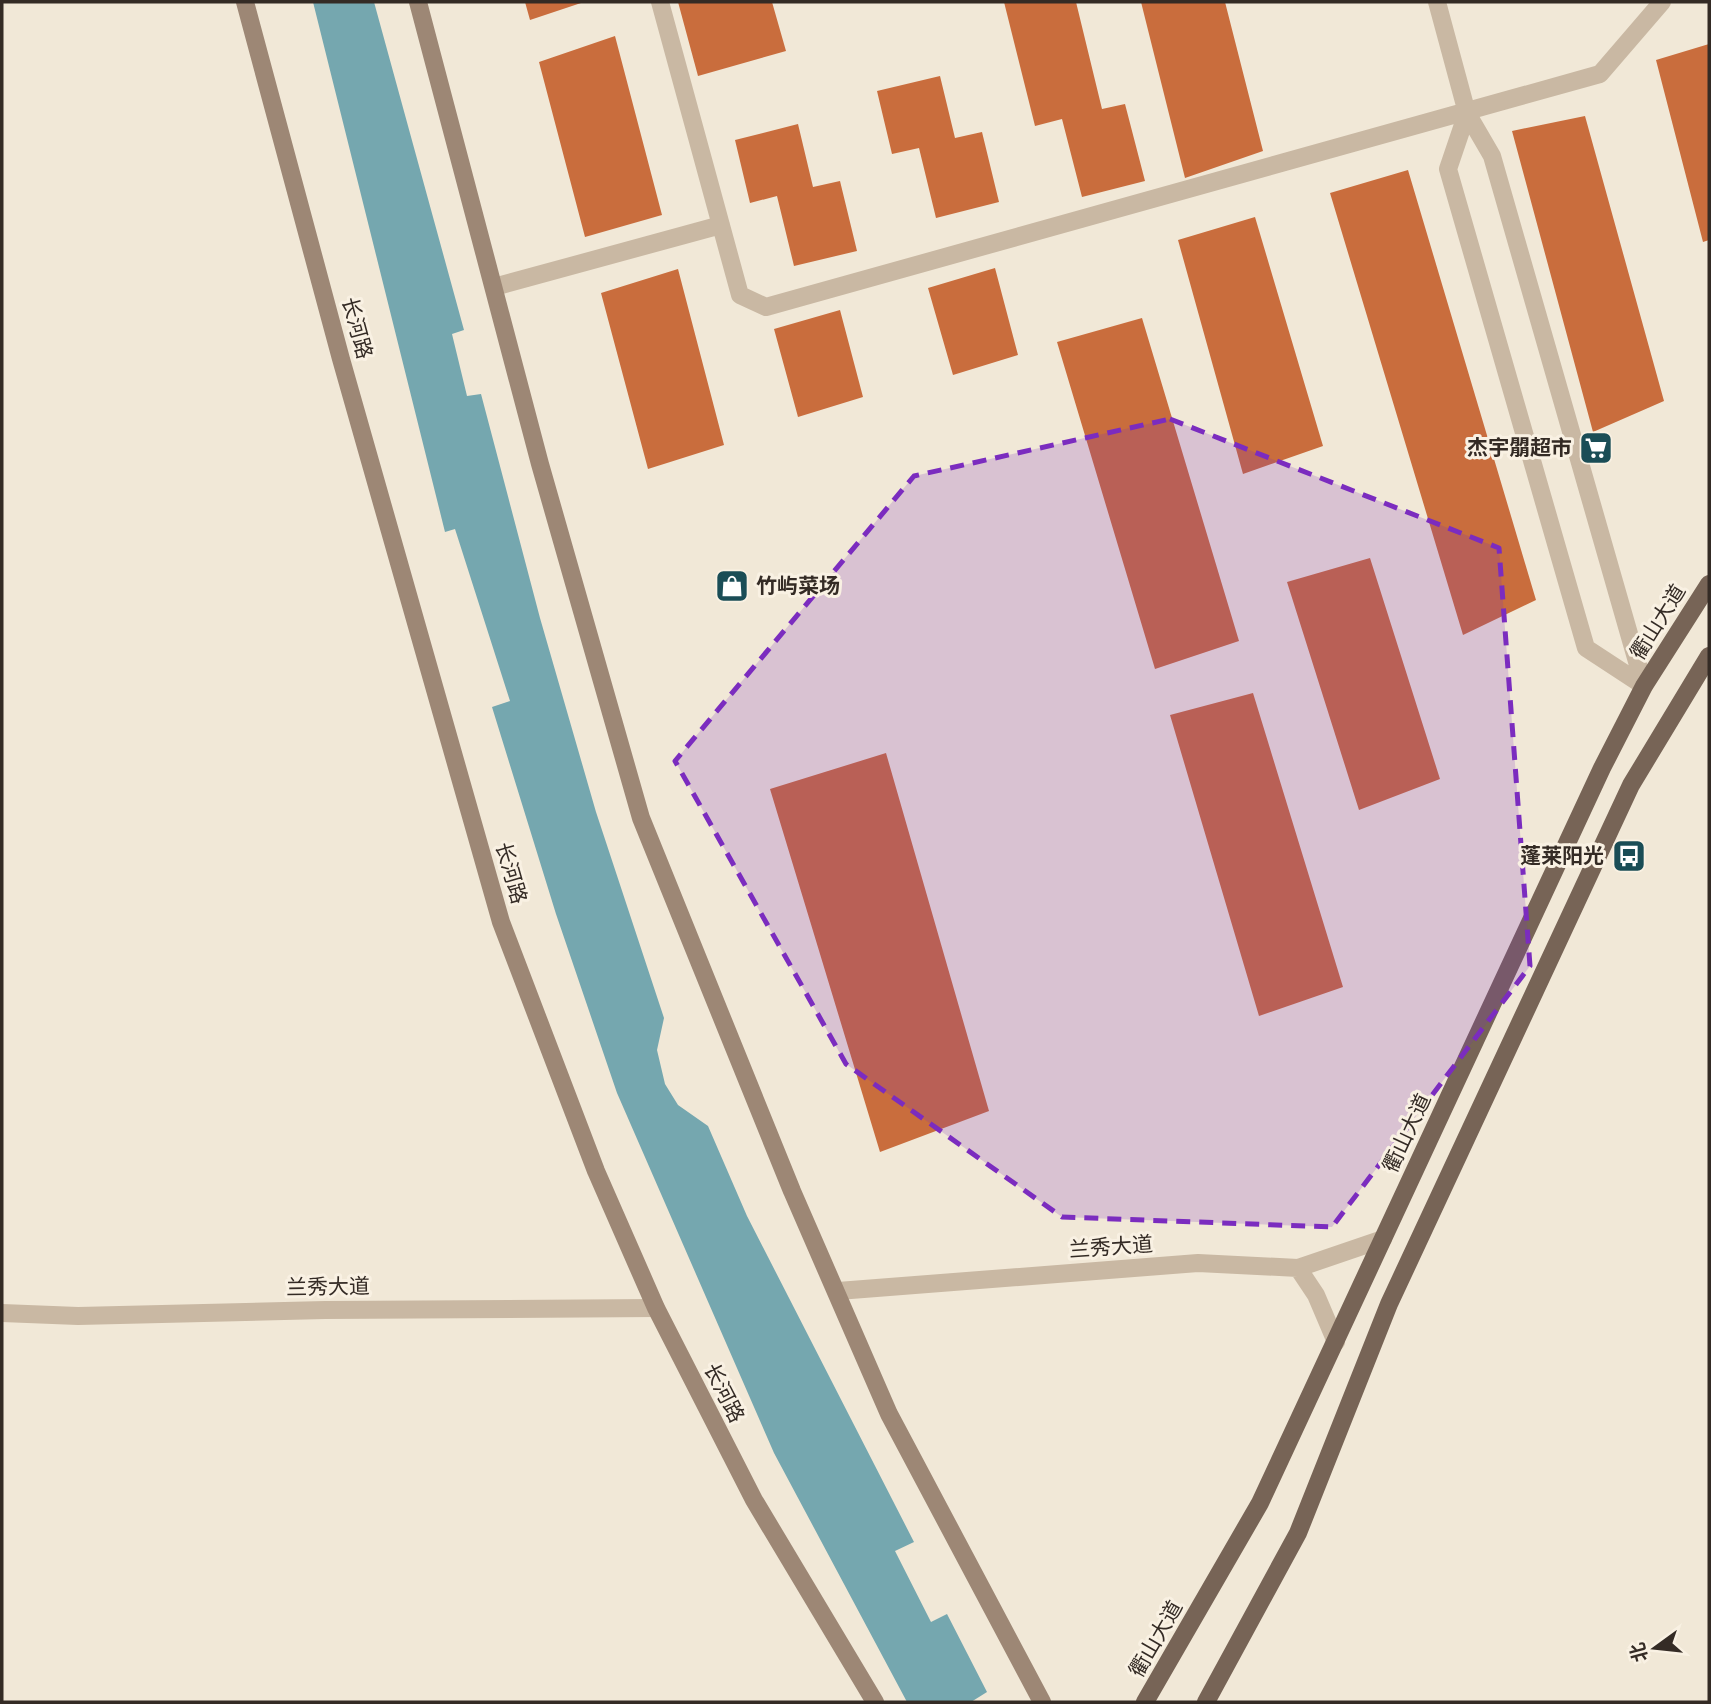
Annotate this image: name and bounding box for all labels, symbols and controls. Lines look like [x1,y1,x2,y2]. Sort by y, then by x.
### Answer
street label: 长河路 [337,294,377,362]
supermarket icon: 杰宇朤超市 [1577,429,1615,467]
place label: 杰宇朤超市 [1467,436,1572,460]
shop icon: 竹屿菜场 [713,567,751,605]
place label: 竹屿菜场 [756,574,840,598]
street label: 衢山大道 [1626,580,1690,664]
bus stop icon: 蓬莱阳光 [1610,837,1648,875]
street label: 长河路 [491,839,531,907]
place label: 蓬莱阳光 [1520,844,1604,868]
street label: 衢山大道 [1378,1090,1436,1176]
street label: 兰秀大道 [1068,1232,1154,1262]
street label: 兰秀大道 [286,1274,370,1300]
street label: 长河路 [699,1359,749,1427]
street label: 衢山大道 [1125,1597,1187,1681]
north arrow [1620,1613,1690,1683]
text: 北 [1626,1640,1653,1664]

